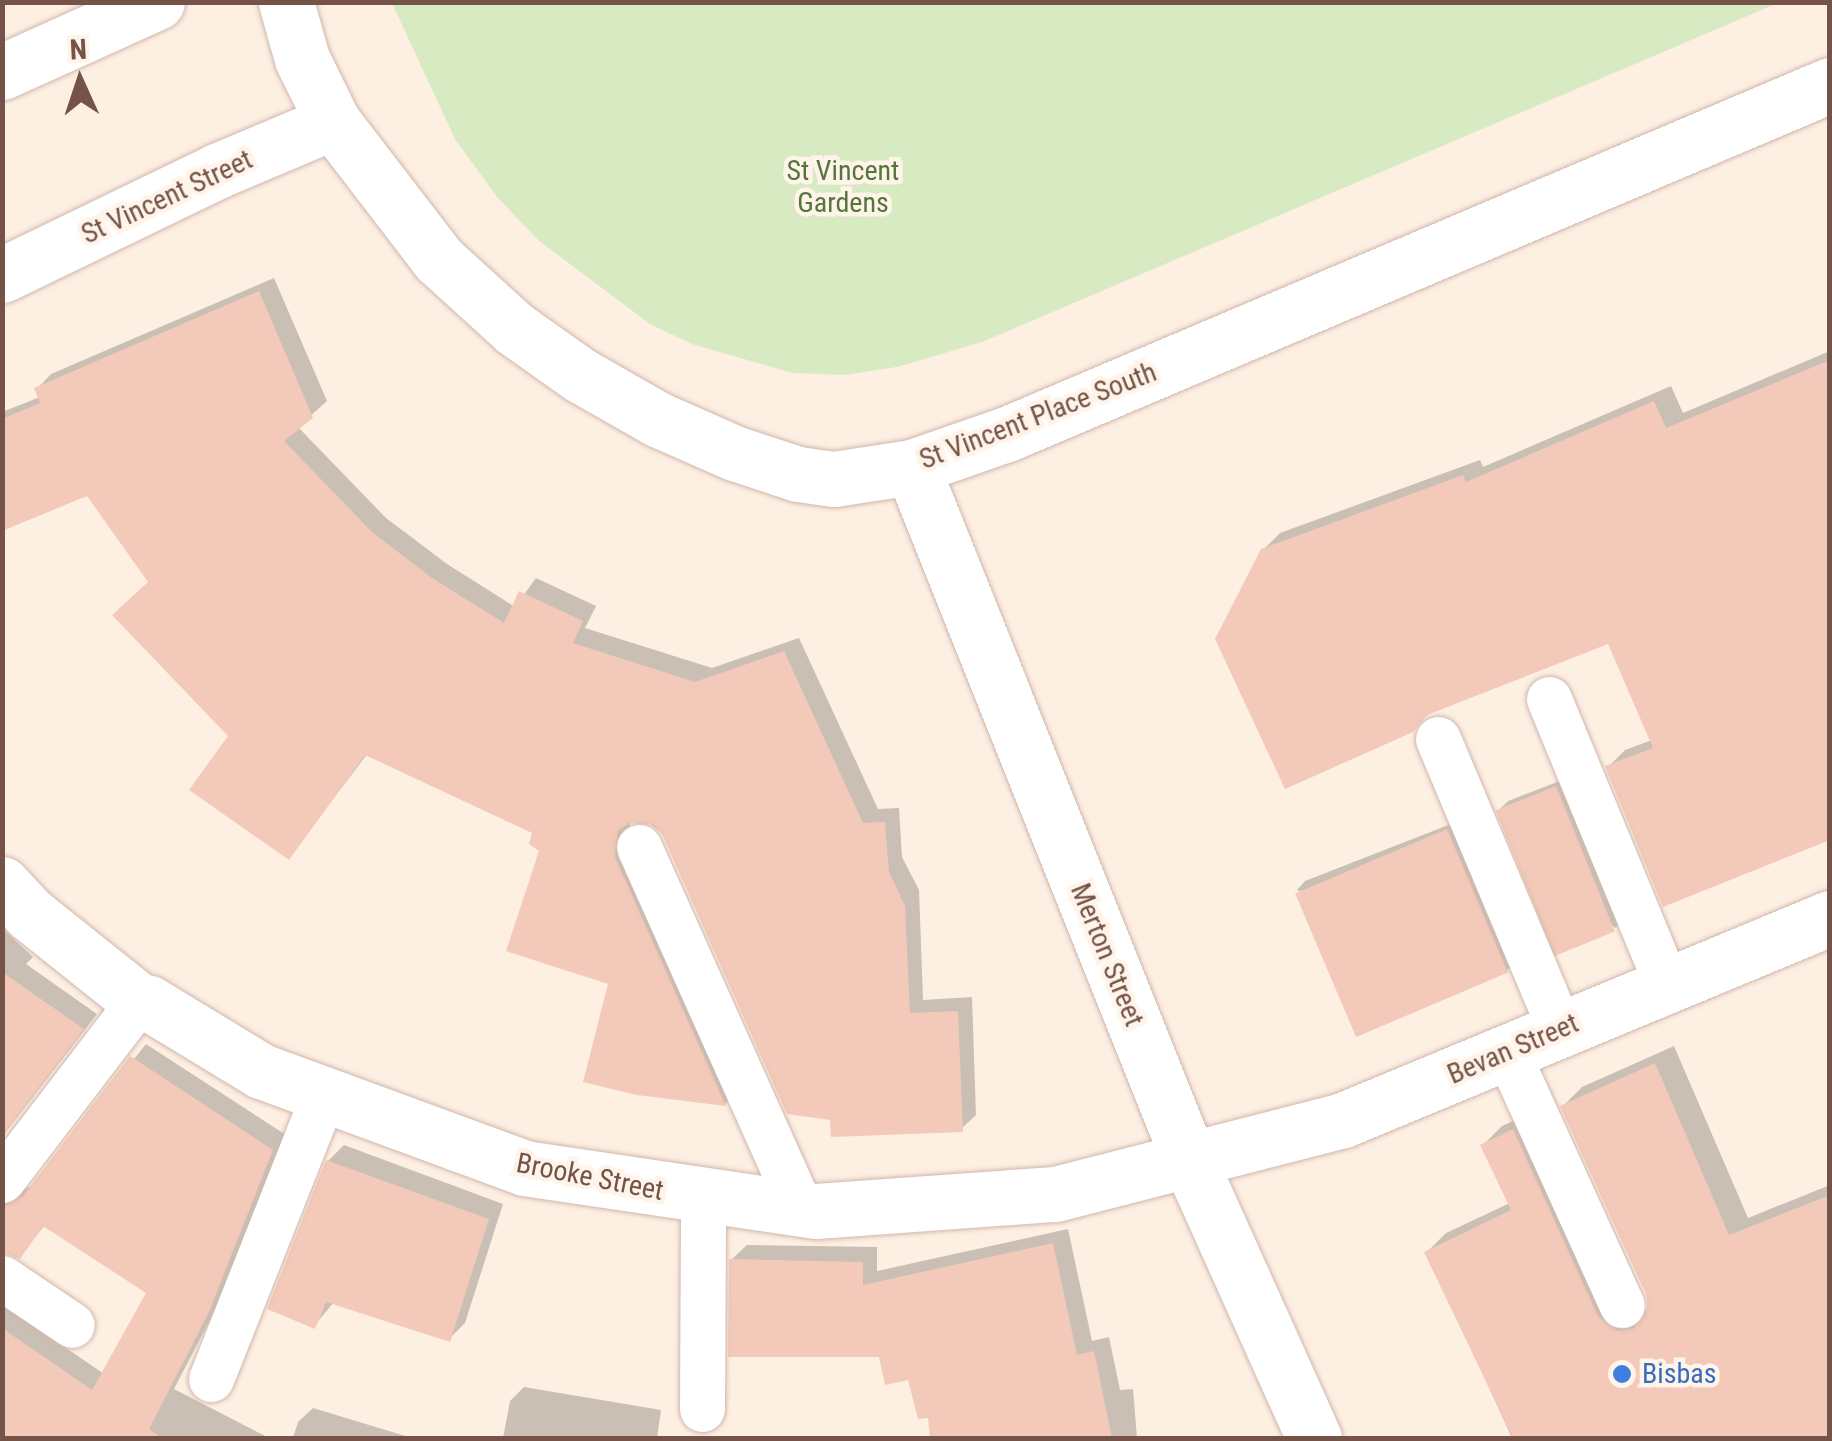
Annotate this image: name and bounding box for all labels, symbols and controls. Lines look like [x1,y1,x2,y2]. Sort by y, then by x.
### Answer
north arrow [30,30,130,130]
text: N [69,33,88,66]
street label: St Vincent Street [76,143,258,251]
park label: St Vincent Gardens [787,154,899,220]
street label: St Vincent Place South [915,355,1161,477]
street label: Merton Street [1063,879,1151,1031]
street label: Bevan Street [1442,1006,1584,1092]
street label: Brooke Street [514,1146,666,1208]
place label: Bisbas [1642,1357,1716,1391]
marker: Bisbas [1611,1363,1633,1385]

